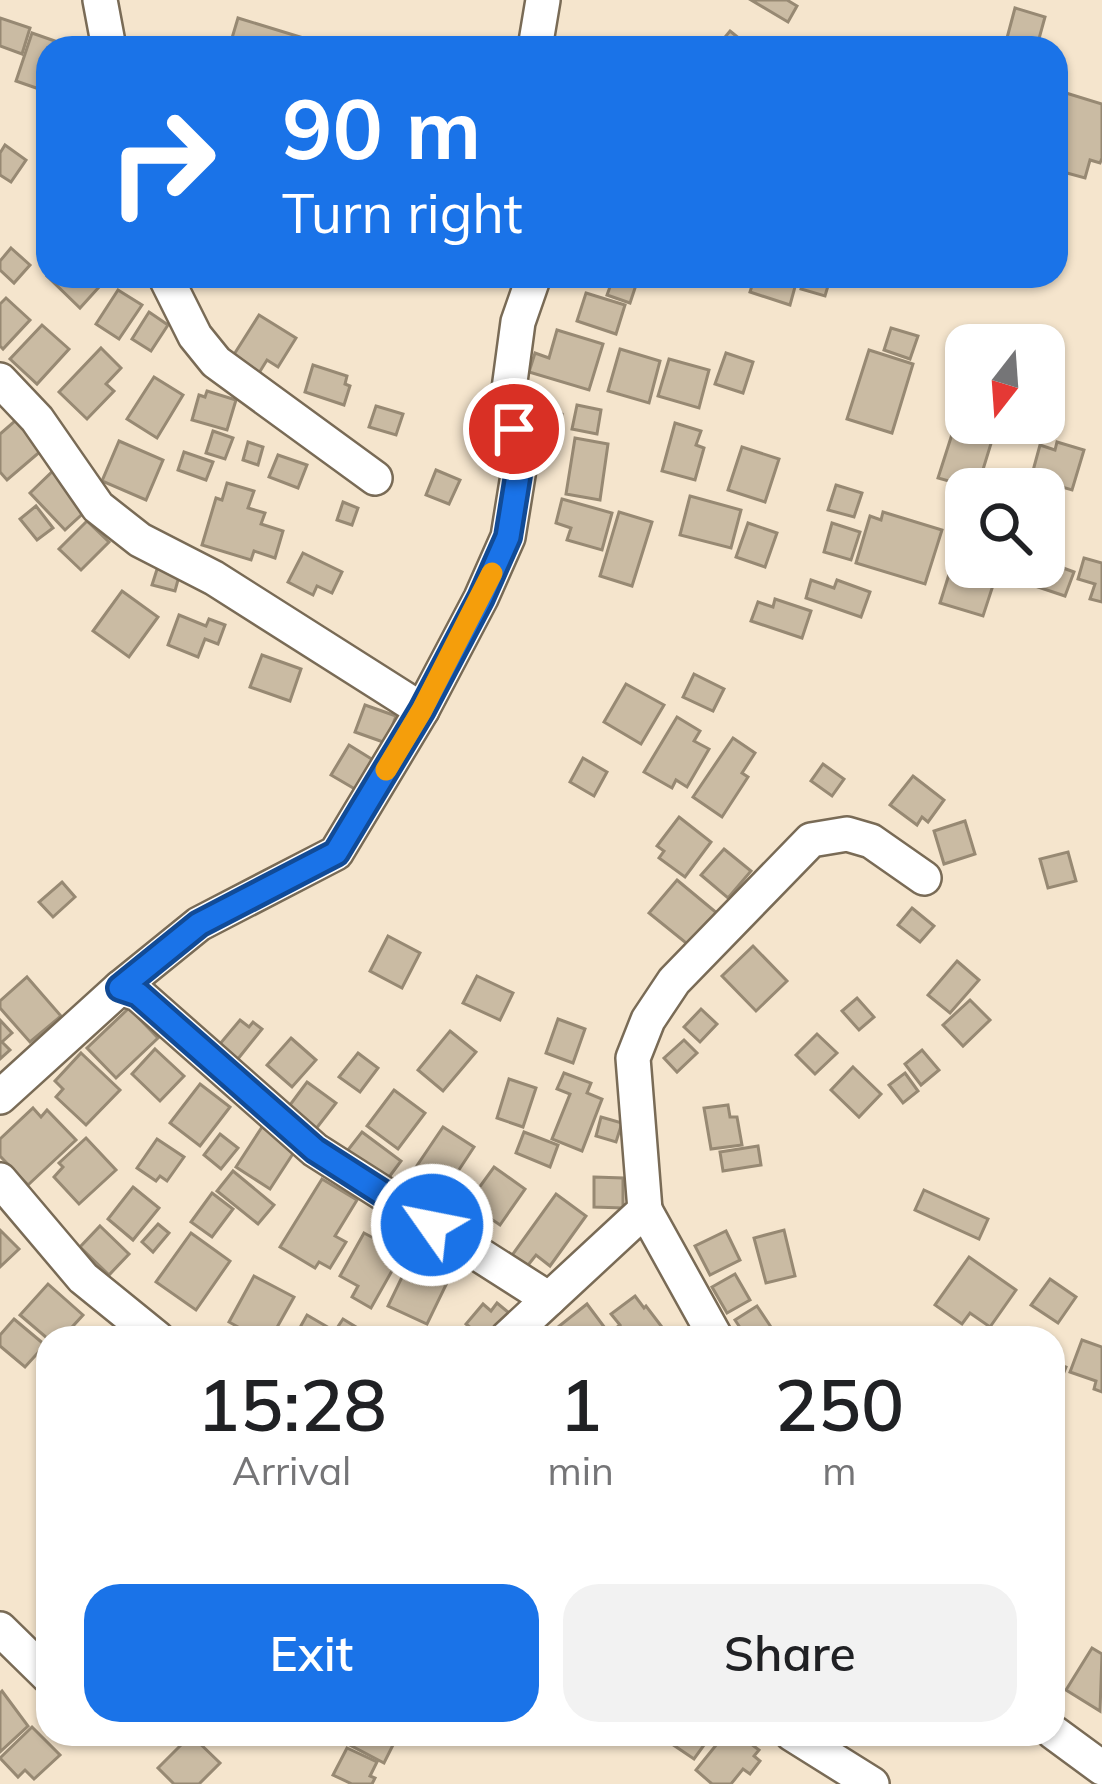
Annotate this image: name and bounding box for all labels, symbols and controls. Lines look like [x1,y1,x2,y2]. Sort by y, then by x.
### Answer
text: 90 m [282,75,481,180]
icon: right [84,84,240,240]
text: Turn right [282,179,523,247]
north arrow [945,324,1065,444]
map controls [945,324,1065,588]
pin [463,378,565,480]
icon: arrive [481,396,547,462]
button: search [945,468,1065,588]
position arrow [369,1162,495,1288]
text: 15:28 [197,1359,387,1449]
text: 1 [559,1359,602,1449]
text: 250 [775,1359,904,1449]
text: Arrival [232,1446,351,1495]
text: min [547,1446,614,1495]
text: m [822,1446,857,1495]
button: Exit [84,1584,539,1722]
button: Share [563,1584,1017,1722]

